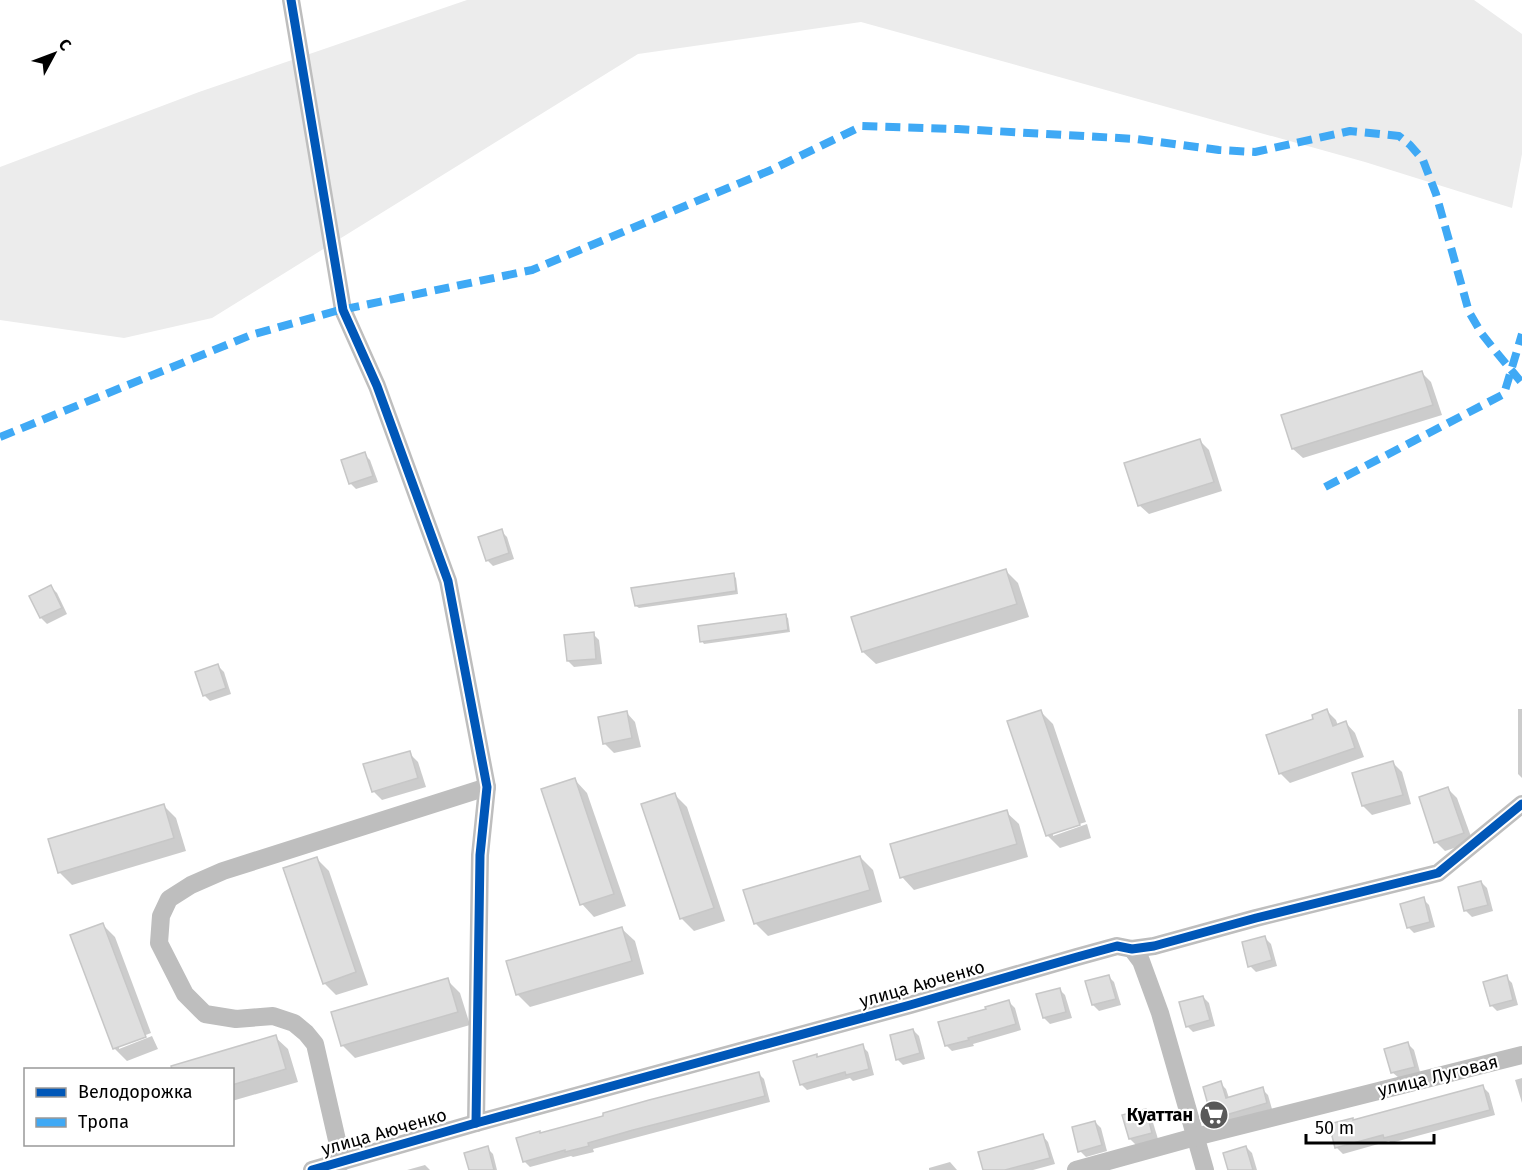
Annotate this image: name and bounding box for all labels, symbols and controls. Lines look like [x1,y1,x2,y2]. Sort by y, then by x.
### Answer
north arrow [24,24,84,84]
text: С [55,35,76,55]
street label: улица Аюченко [857,956,987,1012]
street label: улица Луговая [1376,1050,1500,1102]
legend [24,1068,234,1146]
text: Велодорожка [78,1081,193,1103]
supermarket icon: Куаттан [1198,1099,1230,1131]
street label: улица Аюченко [319,1104,449,1160]
place label: Куаттан [1127,1104,1193,1126]
scale bar [1306,1107,1434,1145]
text: Тропа [78,1111,129,1133]
text: 50 m [1315,1117,1354,1139]

